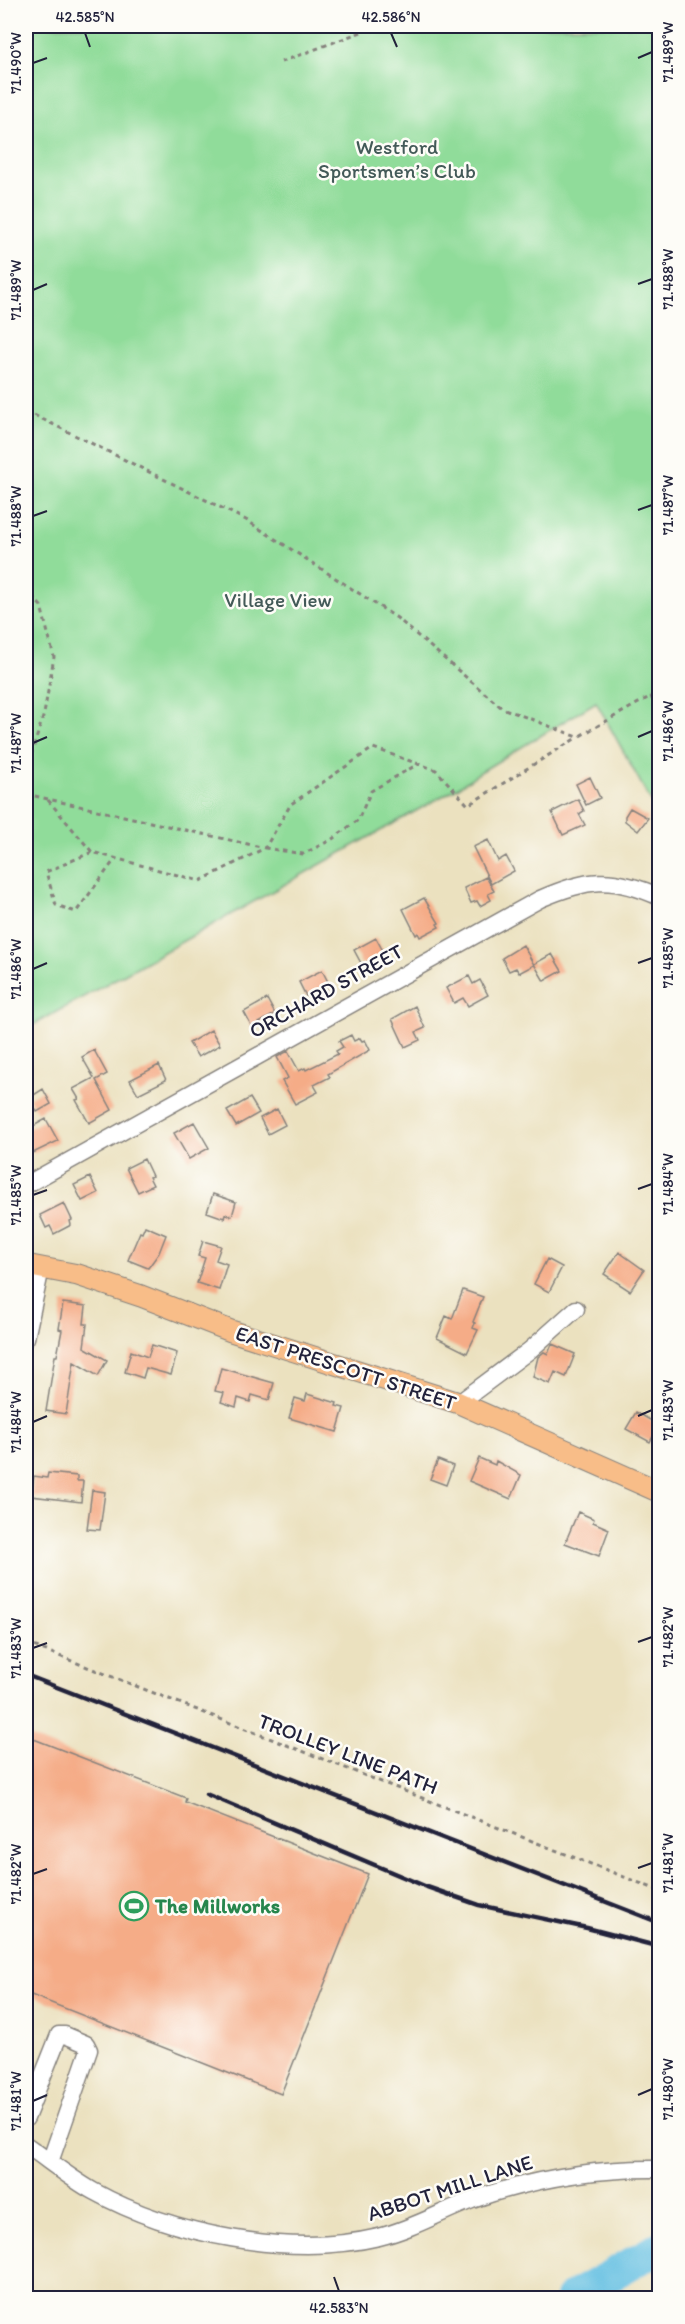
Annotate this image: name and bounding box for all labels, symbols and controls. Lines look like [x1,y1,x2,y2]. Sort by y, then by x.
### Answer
text: 42.585°N [55,8,115,26]
text: 42.586°N [361,8,421,26]
text: 71.489°W [659,22,677,82]
text: 71.490°W [7,32,25,94]
park label: Westford Sportsmen’s Club [318,134,476,183]
text: 71.488°W [659,248,677,309]
text: 71.489°W [7,260,25,320]
text: 71.487°W [659,475,677,535]
text: 71.488°W [7,485,25,546]
park label: Village View [224,587,332,612]
text: 71.486°W [659,701,677,761]
text: 71.487°W [7,713,25,773]
text: 71.485°W [659,928,677,988]
street label: ORCHARD STREET [245,938,407,1043]
text: 71.486°W [7,939,25,999]
text: 71.484°W [659,1153,677,1215]
text: 71.485°W [7,1165,25,1225]
street label: EAST PRESCOTT STREET [233,1320,460,1415]
text: 71.483°W [659,1379,677,1440]
text: 71.484°W [7,1391,25,1453]
text: 71.482°W [659,1607,677,1667]
text: 71.483°W [7,1617,25,1678]
street label: TROLLEY LINE PATH [255,1708,442,1799]
text: 71.481°W [659,1833,677,1893]
text: 71.482°W [7,1844,25,1904]
sports icon: The Millworks [118,1890,150,1922]
place label: The Millworks [154,1893,280,1918]
text: 71.480°W [659,2058,677,2120]
text: 71.481°W [7,2071,25,2131]
street label: ABBOT MILL LANE [364,2149,536,2226]
text: 42.583°N [309,2299,369,2317]

